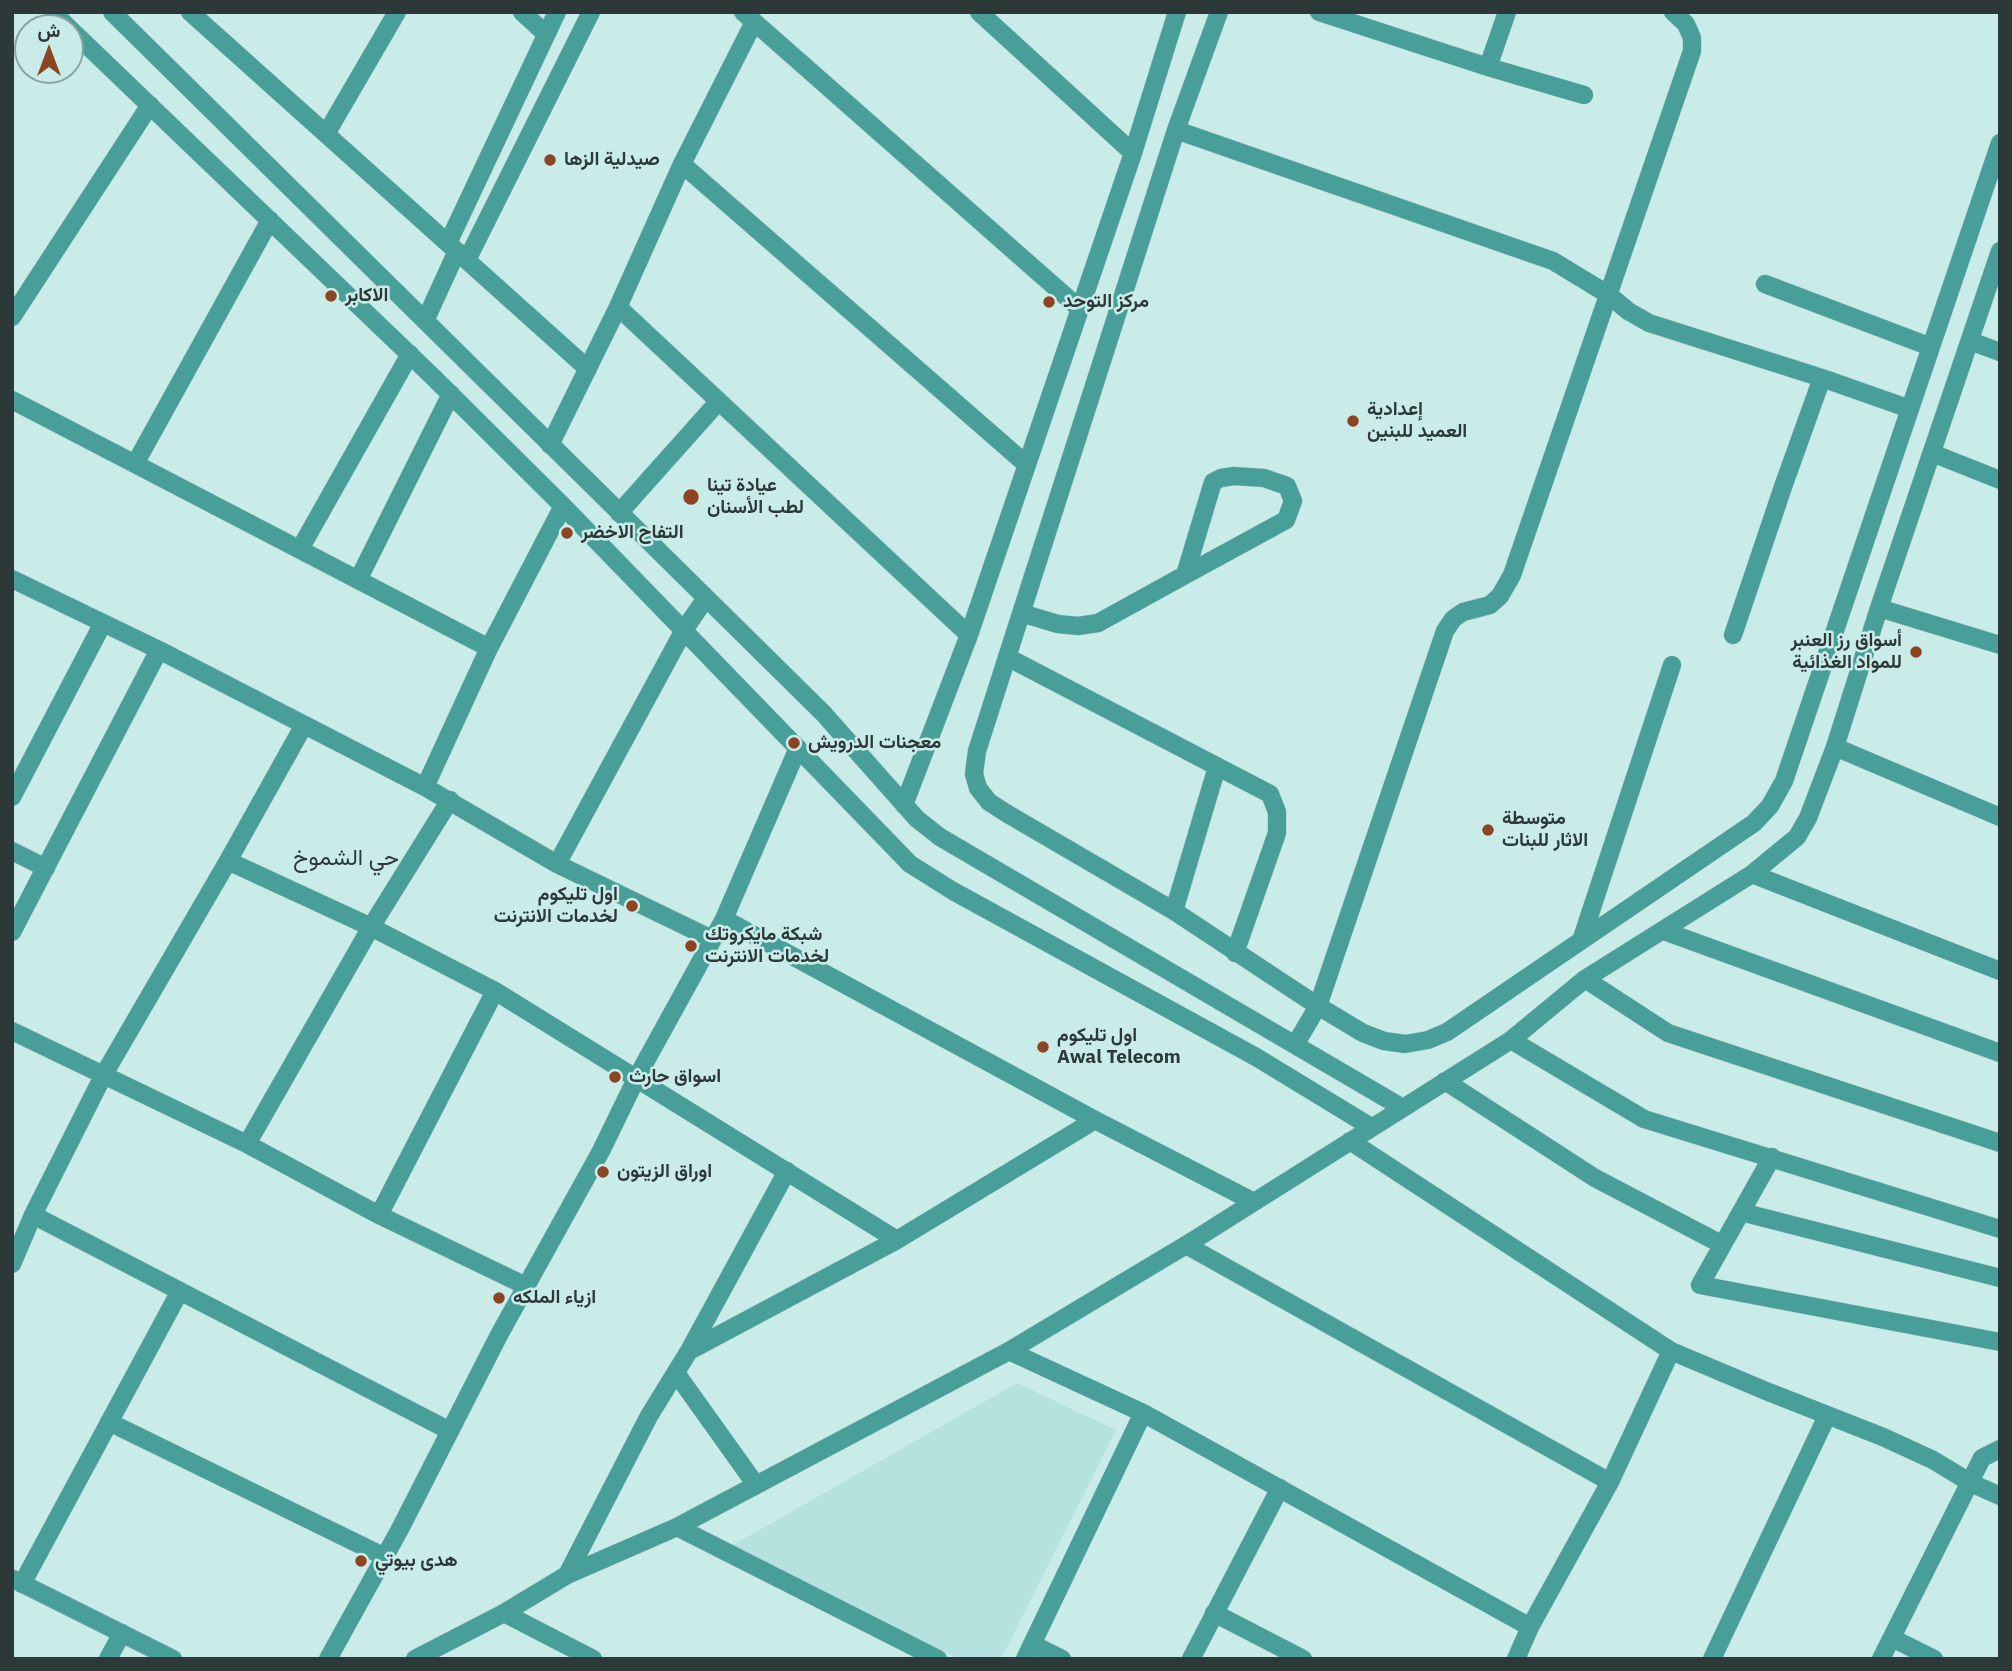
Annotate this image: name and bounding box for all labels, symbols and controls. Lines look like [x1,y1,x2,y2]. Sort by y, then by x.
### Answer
north arrow [14,14,84,84]
text: ش [38,18,60,42]
place label: صيدلية الزها [564,149,660,171]
marker: صيدلية الزها [542,152,558,168]
place label: الاكابر [345,285,388,307]
marker: الاكابر [323,288,339,304]
place label: مركز التوحد [1063,291,1149,313]
marker: مركز التوحد [1041,294,1057,310]
place label: إعدادية العميد للبنين [1367,399,1467,443]
marker: إعدادية العميد للبنين [1345,413,1361,429]
place label: عيادة تينا لطب الأسنان [707,475,804,519]
marker: عيادة تينا لطب الأسنان [681,487,701,507]
place label: التفاح الاخضر [581,522,684,544]
marker: التفاح الاخضر [559,525,575,541]
place label: أسواق رز العنبر للمواد الغذائية [1790,630,1902,674]
marker: أسواق رز العنبر للمواد الغذائية [1908,644,1924,660]
place label: معجنات الدرويش [808,732,941,754]
marker: معجنات الدرويش [786,735,802,751]
place label: متوسطة الاثار للبنات [1502,808,1588,852]
marker: متوسطة الاثار للبنات [1480,822,1496,838]
district label: حي الشموخ [293,844,399,872]
place label: اول تليكوم لخدمات الانترنت [494,884,618,928]
marker: اول تليكوم لخدمات الانترنت [624,898,640,914]
place label: شبكة مايكروتك لخدمات الانترنت [705,924,829,968]
marker: شبكة مايكروتك لخدمات الانترنت [683,938,699,954]
place label: اول تليكوم Awal Telecom [1057,1025,1181,1069]
marker: اول تليكوم Awal Telecom [1035,1039,1051,1055]
place label: اسواق حارث [629,1066,721,1088]
marker: اسواق حارث [607,1069,623,1085]
place label: اوراق الزيتون [617,1161,712,1183]
marker: اوراق الزيتون [595,1164,611,1180]
place label: ازياء الملكه [513,1287,596,1309]
marker: ازياء الملكه [491,1290,507,1306]
place label: هدى بيوتي [375,1550,458,1572]
marker: هدى بيوتي [353,1553,369,1569]

